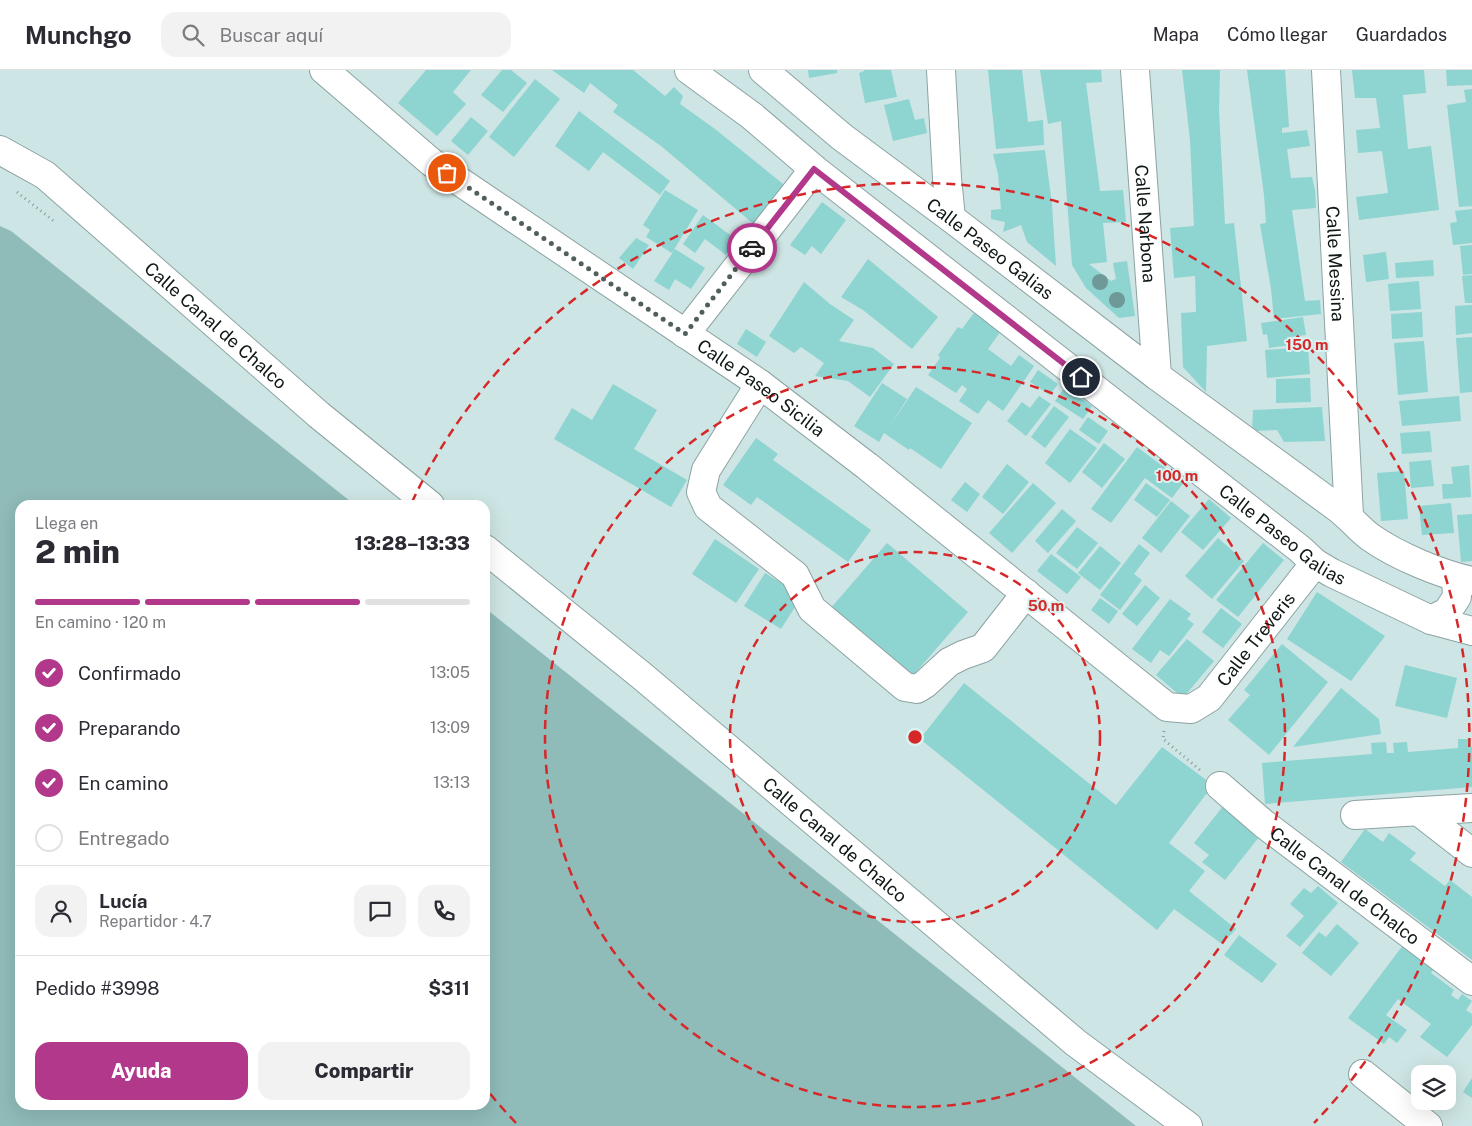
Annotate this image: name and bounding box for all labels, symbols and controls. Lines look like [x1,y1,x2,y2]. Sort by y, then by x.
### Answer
search box [161,12,511,57]
text: Munchgo [25,21,131,49]
icon: search [179,21,207,49]
text: Buscar aquí [219,24,323,46]
text: Mapa [1153,24,1199,45]
text: Cómo llegar [1227,24,1328,45]
text: Guardados [1356,24,1447,45]
pin [426,152,468,194]
icon: bag [433,159,461,187]
street label: Calle Narbona [1131,164,1161,284]
street label: Calle Paseo Galias [923,193,1058,303]
street label: Calle Messina [1323,205,1349,322]
courier [727,223,777,273]
icon: car [738,234,766,262]
street label: Calle Canal de Chalco [141,257,292,393]
street label: Calle Paseo Sicilia [693,334,829,441]
text: 150 m [1285,336,1329,353]
pin [1060,356,1102,398]
icon: home [1067,363,1095,391]
text: 100 m [1156,467,1198,484]
street label: Calle Paseo Galias [1215,479,1349,589]
text: Llega en [35,514,98,533]
text: 13:28–13:33 [355,532,470,554]
text: 2 min [35,533,120,570]
street label: Calle Treveris [1212,588,1299,690]
text: 50 m [1028,597,1064,614]
text: En camino · 120 m [35,613,166,632]
icon: check [35,659,63,687]
text: Confirmado [78,662,181,684]
text: 13:05 [430,663,470,682]
icon: check [35,714,63,742]
text: Preparando [78,717,180,739]
text: 13:09 [430,718,470,737]
centre of rings [906,728,924,746]
icon: check [35,769,63,797]
text: En camino [78,772,169,794]
text: 13:13 [433,773,470,792]
street label: Calle Canal de Chalco [759,773,912,906]
street label: Calle Canal de Chalco [1266,822,1424,949]
text: Entregado [78,827,170,849]
button: person [35,885,87,937]
button: chat [354,885,406,937]
button: phone [418,885,470,937]
text: Lucía [99,890,148,912]
text: Repartidor · 4.7 [99,912,212,931]
text: Pedido #3998 [35,977,160,999]
text: $311 [428,977,470,999]
button: Ayuda [35,1042,248,1100]
button: Compartir [258,1042,470,1100]
map controls [1411,1065,1456,1110]
button: layers [1411,1065,1456,1110]

